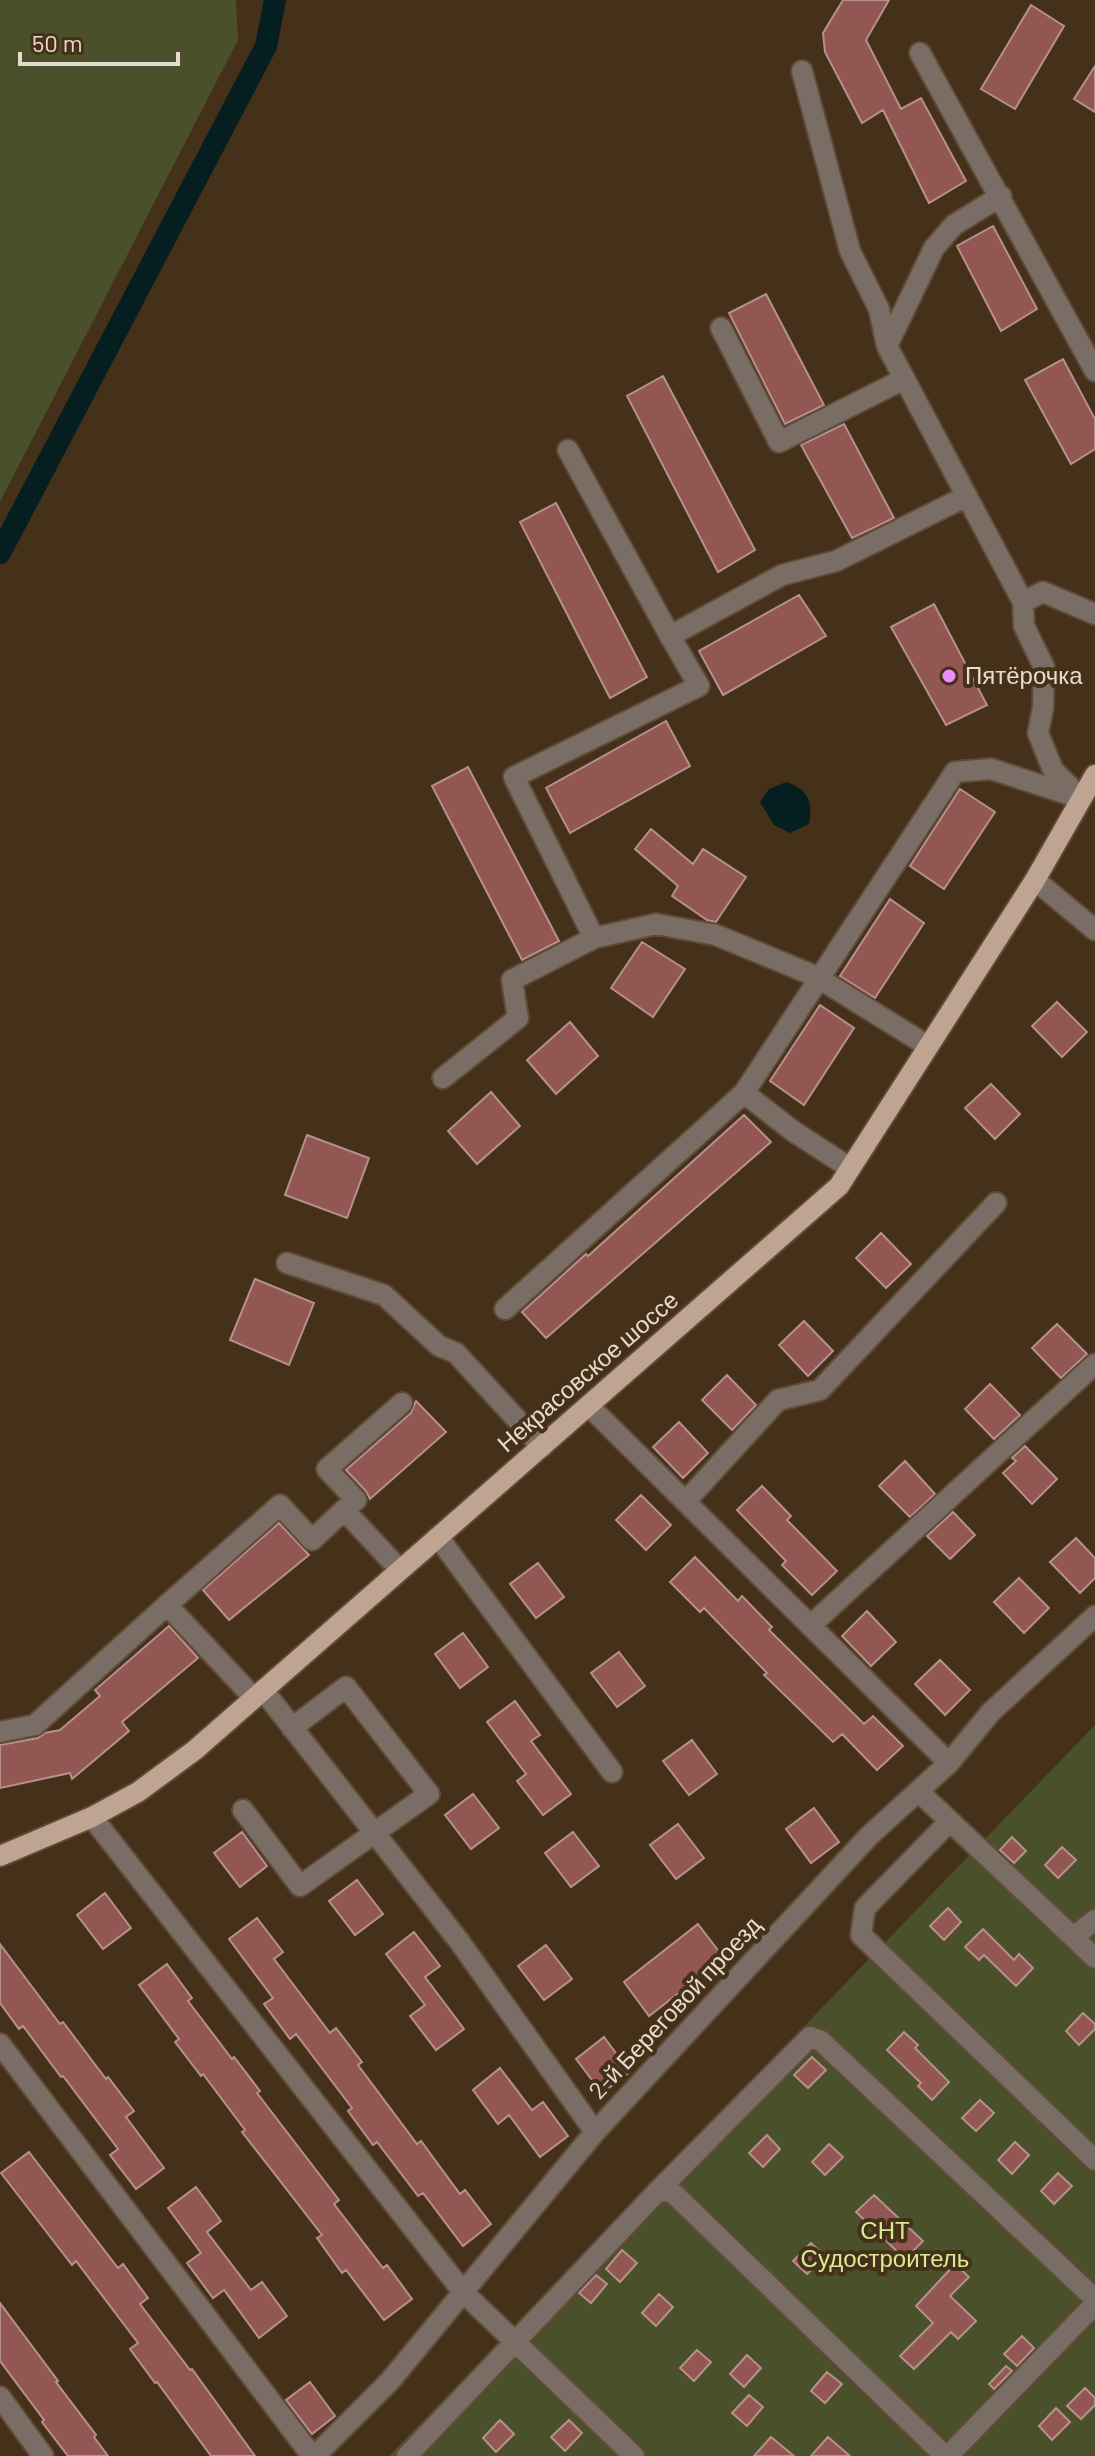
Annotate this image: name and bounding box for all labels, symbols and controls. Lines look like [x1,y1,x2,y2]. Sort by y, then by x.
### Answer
scale bar [20,16,178,66]
text: 50 m [32,28,83,57]
place label: Пятёрочка [965,660,1083,689]
marker: Пятёрочка [940,667,958,685]
street label: Некрасовское шоссе [491,1284,683,1457]
street label: 2-й Береговой проезд [582,1910,766,2104]
park label: СНТ Судостроитель [801,2215,969,2272]

